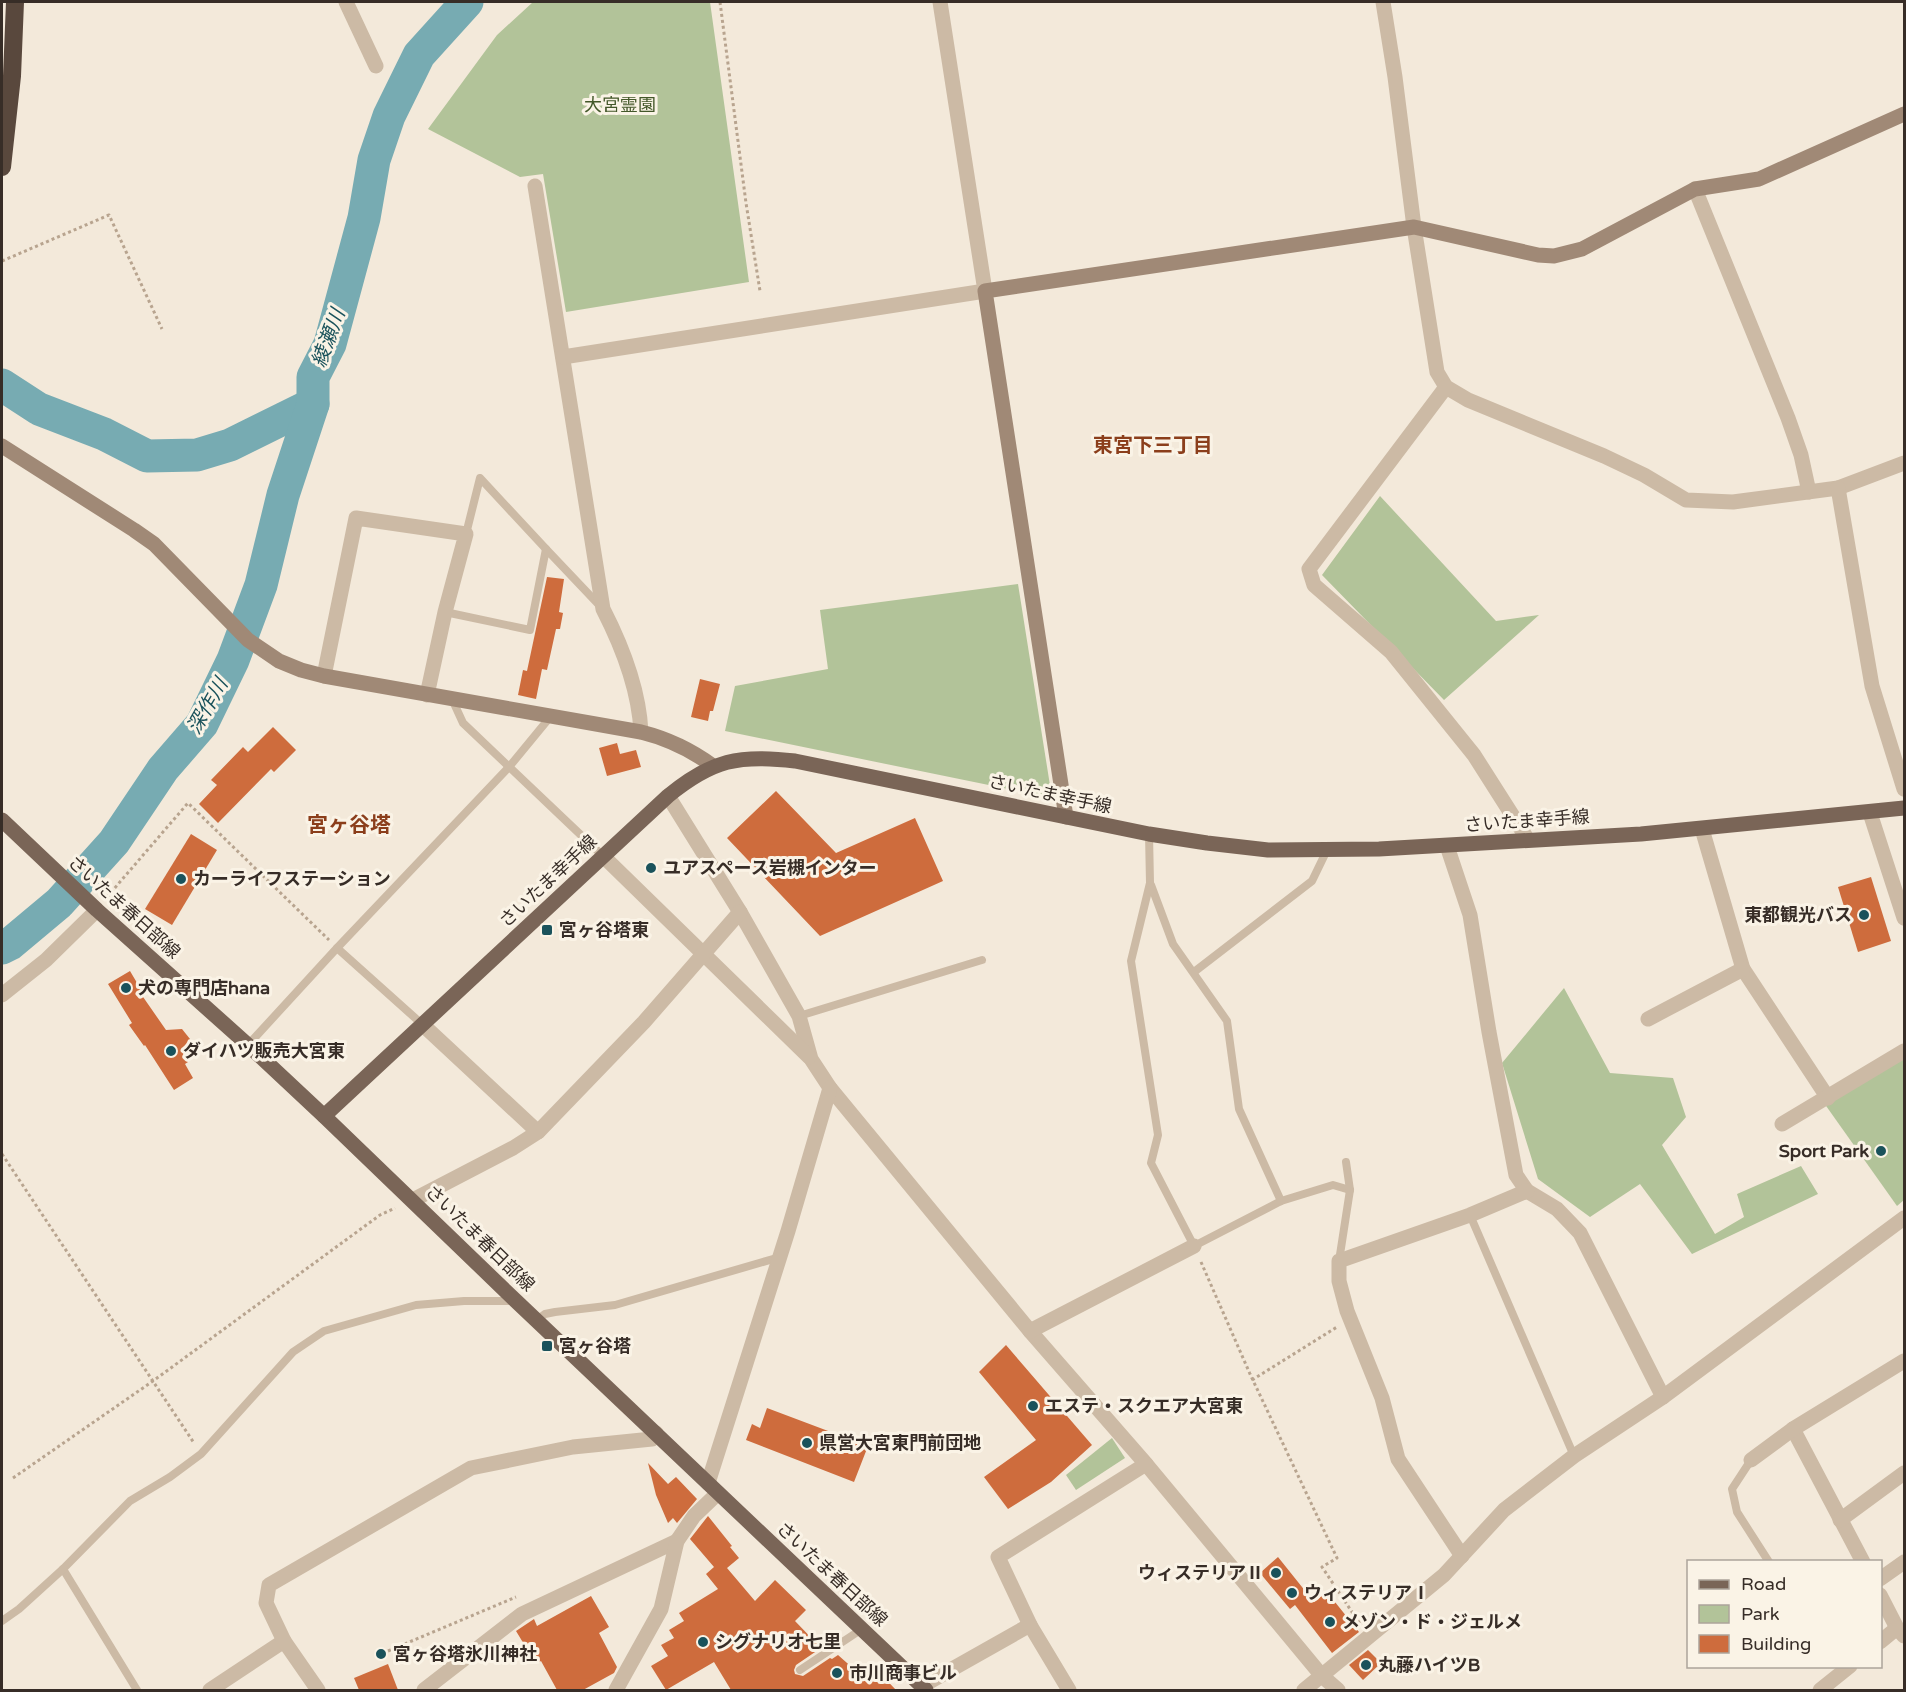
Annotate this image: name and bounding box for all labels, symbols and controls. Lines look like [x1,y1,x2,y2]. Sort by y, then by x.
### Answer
park label: 大宮霊園 [584,94,656,116]
water label: 綾瀬川 [307,304,351,371]
district label: 東宮下三丁目 [1093,434,1213,458]
water label: 深作川 [182,673,234,738]
street label: さいたま幸手線 [986,770,1114,818]
street label: さいたま幸手線 [1464,806,1590,836]
district label: 宮ヶ谷塔 [307,813,391,838]
street label: さいたま幸手線 [495,830,601,932]
street label: さいたま春日部線 [63,851,185,963]
place label: ユアスペース岩槻インター [663,857,877,879]
marker: ユアスペース岩槻インター [644,861,658,875]
place label: カーライフステーション [193,868,391,890]
marker: カーライフステーション [174,872,188,886]
place label: 東都観光バス [1744,904,1852,926]
marker: 東都観光バス [1857,908,1871,922]
place label: 宮ヶ谷塔東 [559,919,649,941]
marker: 宮ヶ谷塔東 [540,923,554,937]
place label: 犬の専門店hana [138,977,270,999]
marker: 犬の専門店hana [119,981,133,995]
place label: ダイハツ販売大宮東 [183,1040,345,1062]
marker: ダイハツ販売大宮東 [164,1044,178,1058]
place label: Sport Park [1779,1140,1869,1162]
marker: Sport Park [1874,1144,1888,1158]
street label: さいたま春日部線 [421,1180,539,1296]
place label: 宮ヶ谷塔 [559,1335,631,1357]
marker: 宮ヶ谷塔 [540,1339,554,1353]
place label: エステ・スクエア大宮東 [1045,1395,1243,1417]
marker: エステ・スクエア大宮東 [1026,1399,1040,1413]
place label: 県営大宮東門前団地 [819,1432,981,1454]
marker: 県営大宮東門前団地 [800,1436,814,1450]
street label: さいたま春日部線 [772,1517,892,1631]
legend [1687,1560,1882,1668]
place label: ウィステリアⅡ [1138,1562,1264,1584]
marker: ウィステリアⅡ [1269,1566,1283,1580]
text: Road [1741,1573,1786,1595]
place label: ウィステリアⅠ [1304,1582,1430,1604]
marker: ウィステリアⅠ [1285,1586,1299,1600]
text: Park [1741,1603,1780,1625]
place label: メゾン・ド・ジェルメ [1342,1611,1522,1633]
marker: メゾン・ド・ジェルメ [1323,1615,1337,1629]
place label: シグナリオ七里 [715,1631,841,1653]
text: Building [1741,1633,1811,1655]
marker: シグナリオ七里 [696,1635,710,1649]
place label: 宮ヶ谷塔氷川神社 [393,1643,537,1665]
marker: 宮ヶ谷塔氷川神社 [374,1647,388,1661]
place label: 丸藤ハイツB [1378,1654,1480,1676]
marker: 丸藤ハイツB [1359,1658,1373,1672]
place label: 市川商事ビル [849,1662,957,1684]
marker: 市川商事ビル [830,1666,844,1680]

